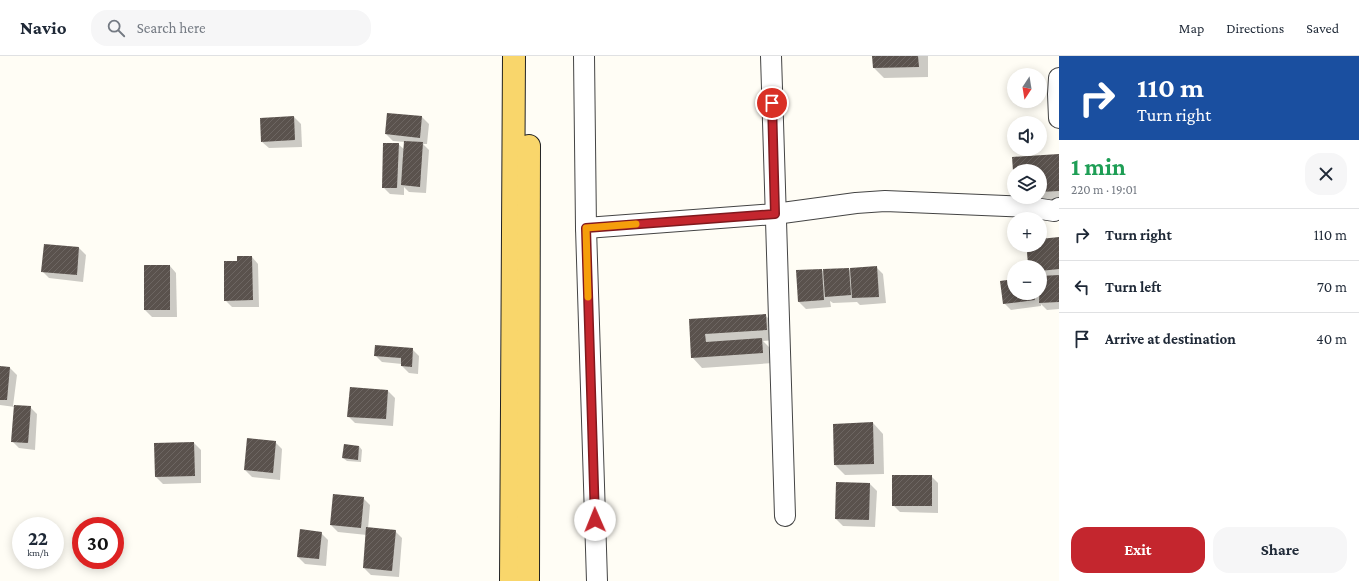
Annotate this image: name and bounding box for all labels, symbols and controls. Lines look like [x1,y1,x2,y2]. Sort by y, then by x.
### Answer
search box [91,10,371,46]
text: Navio [20,17,67,38]
icon: search [105,17,127,39]
text: Search here [137,20,206,36]
text: Map [1179,20,1204,36]
text: Directions [1226,20,1284,36]
text: Saved [1306,20,1339,36]
north arrow [1007,68,1047,108]
map controls [1007,68,1047,300]
icon: right [1071,72,1123,124]
text: 110 m [1137,72,1204,103]
pin [755,86,789,120]
icon: arrive [761,92,783,114]
text: Turn right [1137,105,1211,125]
button: sound [1007,116,1047,156]
text: 1 min [1071,153,1126,180]
button: close [1305,153,1347,195]
button: layers [1007,164,1047,204]
text: 220 m · 19:01 [1071,182,1137,197]
button: + [1007,212,1047,252]
icon: right [1071,224,1093,246]
text: Turn right [1105,227,1172,243]
text: 110 m [1314,227,1347,243]
button: − [1007,260,1047,300]
icon: left [1071,276,1093,298]
text: Turn left [1105,279,1161,295]
text: 70 m [1317,279,1347,295]
icon: arrive [1071,328,1093,350]
text: Arrive at destination [1105,331,1236,347]
text: 40 m [1316,331,1347,347]
position arrow [574,499,616,541]
speed limit sign: 30 [72,517,124,569]
text: 22 [28,527,48,549]
button: Exit [1071,527,1205,573]
button: Share [1213,527,1347,573]
text: km/h [27,547,49,558]

